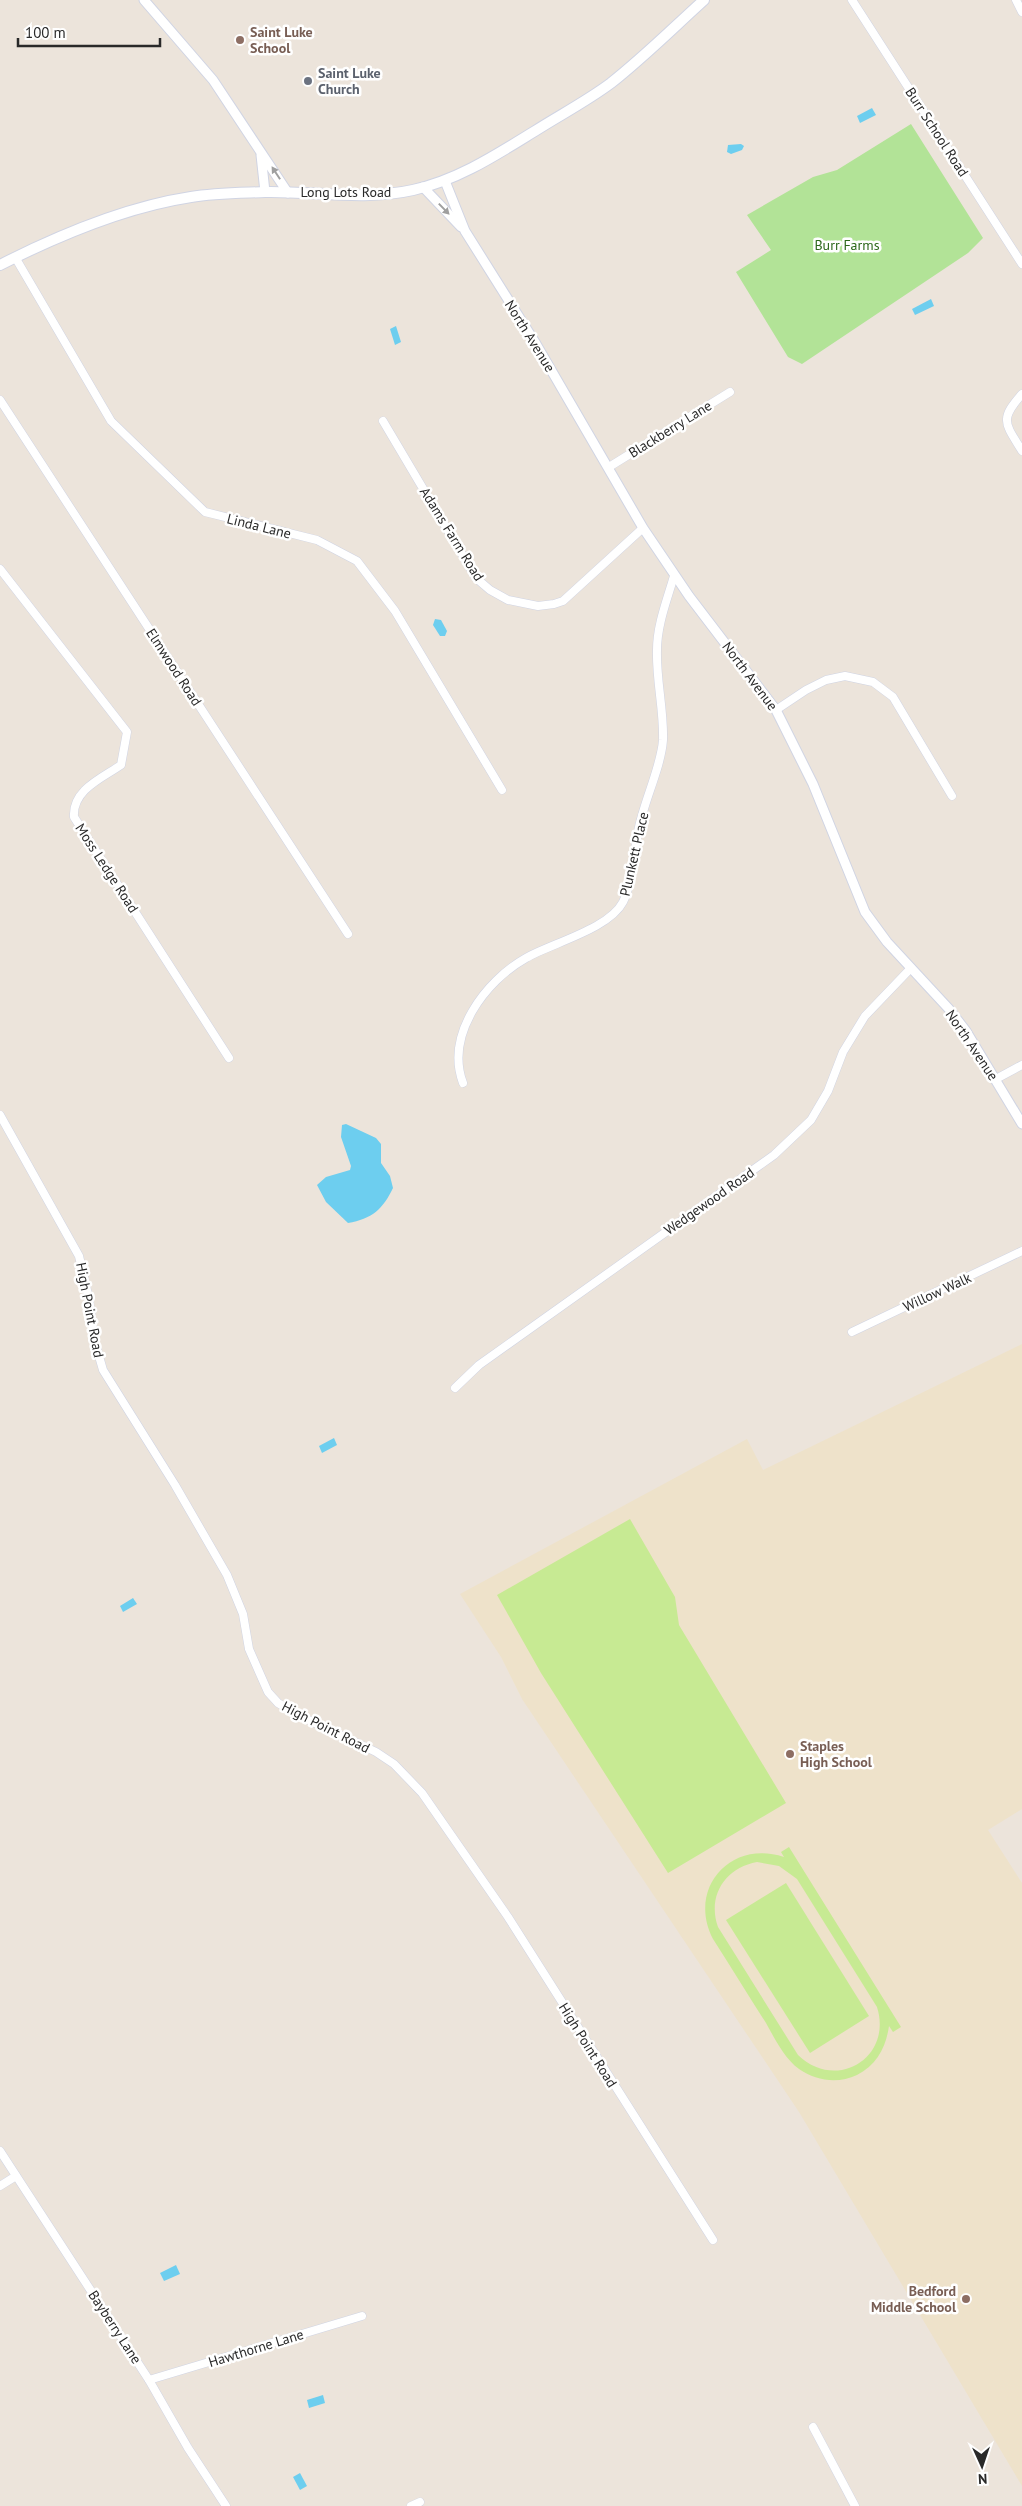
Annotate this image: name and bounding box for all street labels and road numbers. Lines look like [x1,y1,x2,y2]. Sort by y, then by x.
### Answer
street label: Burr School Road [901,84,973,180]
street label: Long Lots Road [301,183,391,201]
street label: North Avenue [501,297,559,375]
street label: Blackberry Lane [625,396,715,462]
street label: Adams Farm Road [416,484,488,584]
street label: Linda Lane [225,509,293,543]
street label: Elmwood Road [142,625,206,709]
street label: North Avenue [718,638,782,714]
street label: Plunkett Place [616,810,652,898]
street label: Moss Ledge Road [71,820,143,916]
street label: North Avenue [942,1006,1002,1084]
street label: Wedgewood Road [660,1163,758,1239]
street label: High Point Road [72,1261,108,1359]
street label: Willow Walk [900,1268,974,1316]
street label: High Point Road [279,1697,373,1757]
street label: High Point Road [555,1999,621,2091]
street label: Bayberry Lane [85,2287,145,2367]
street label: Hawthorne Lane [206,2325,306,2371]

